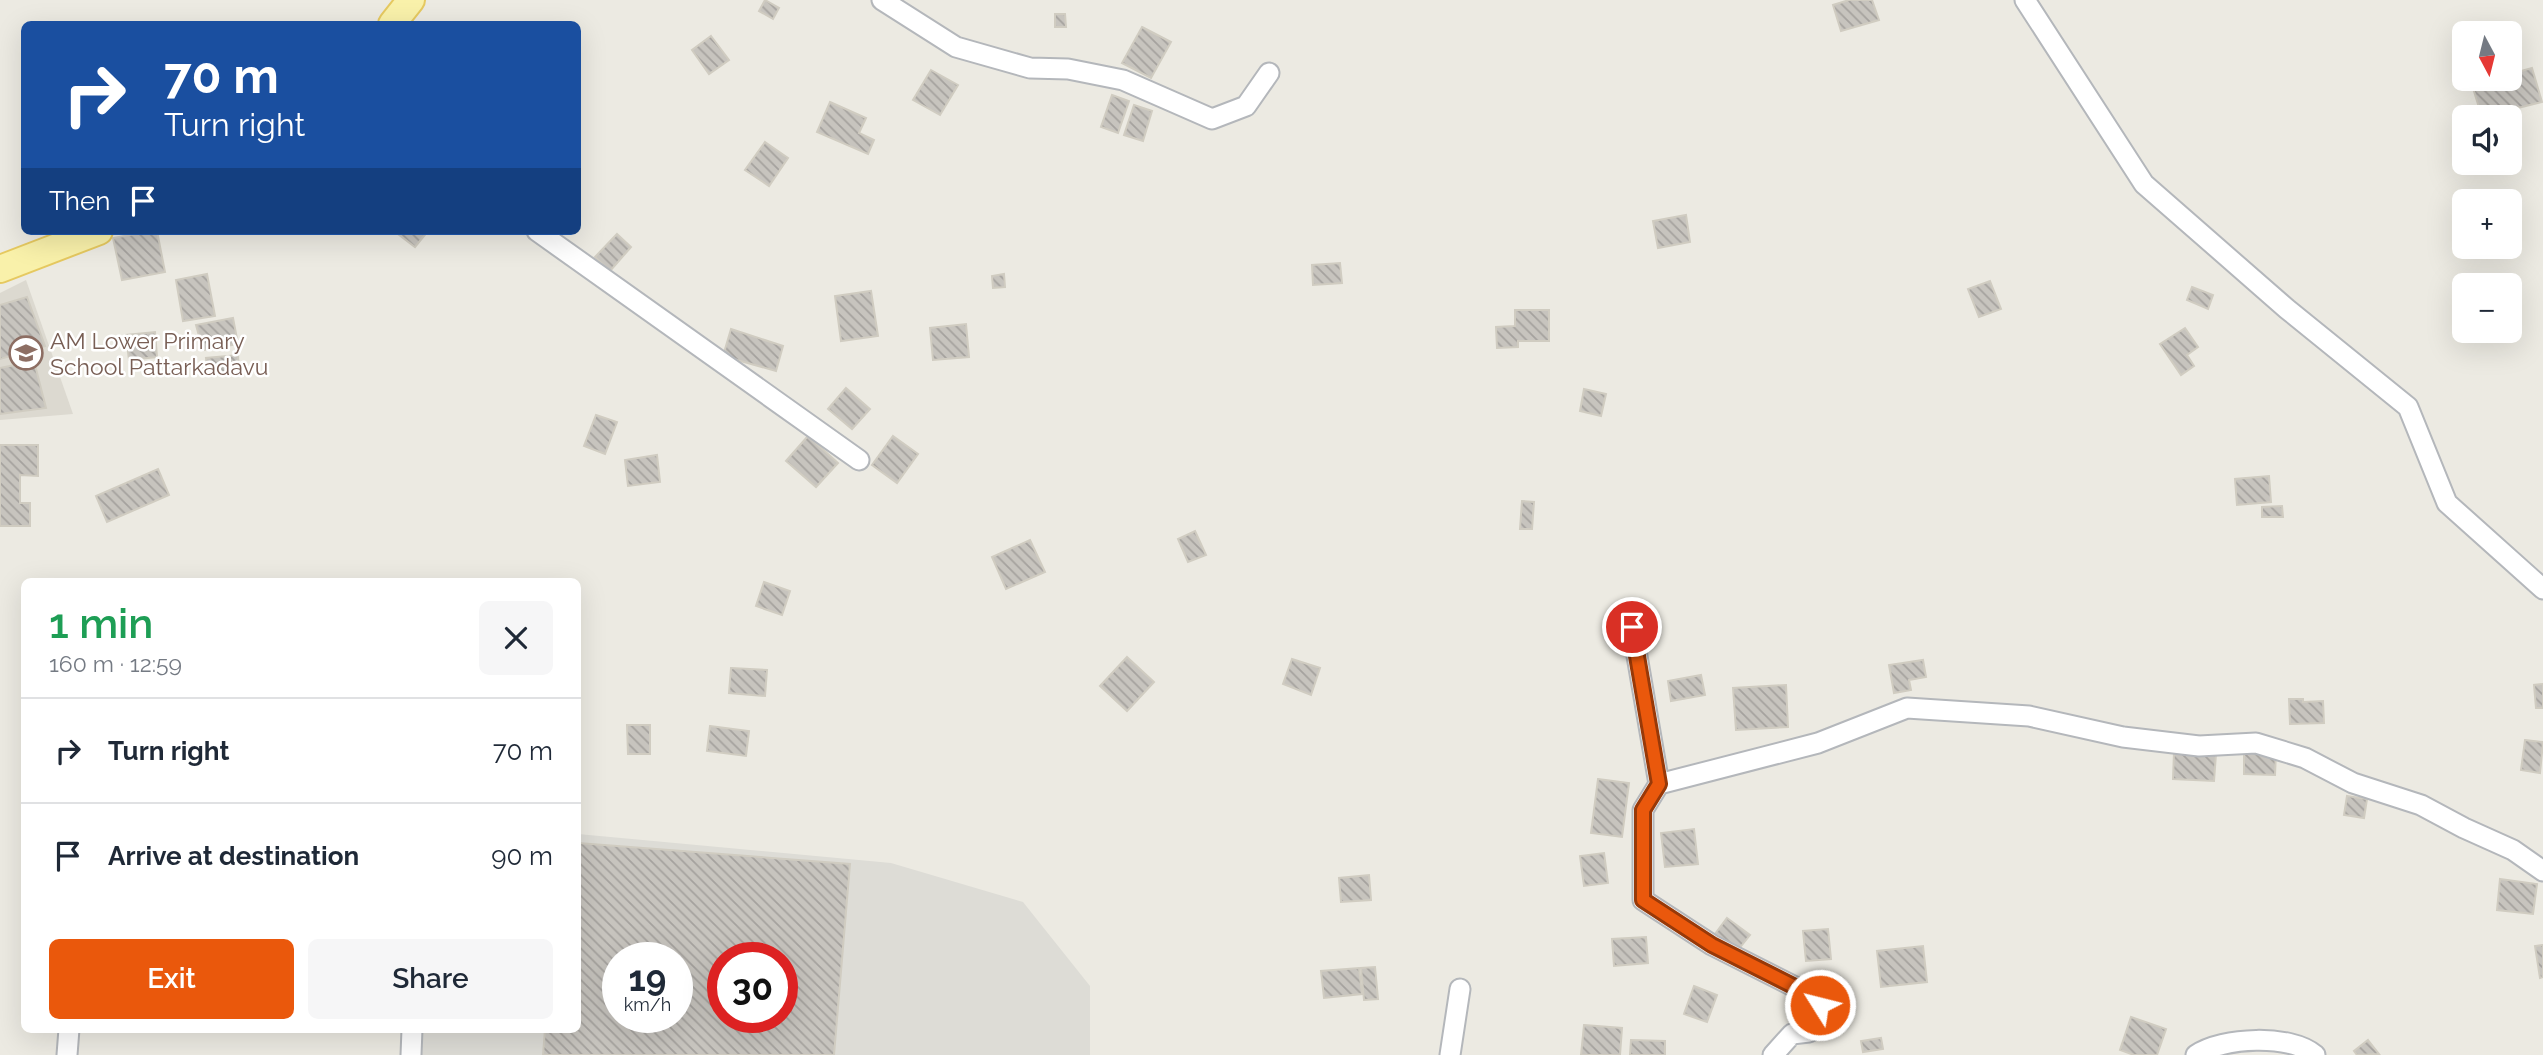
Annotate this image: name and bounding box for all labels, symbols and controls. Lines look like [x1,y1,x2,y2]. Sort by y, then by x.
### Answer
north arrow [2452,21,2522,91]
map controls [2452,21,2522,343]
text: 70 m [164,47,279,104]
icon: right [49,49,140,140]
button: sound [2452,105,2522,175]
text: Turn right [164,106,305,143]
icon: arrive [124,182,162,220]
text: Then [49,186,110,216]
button: + [2452,189,2522,259]
button: − [2452,273,2522,343]
place label: AM Lower Primary School Pattarkadavu [50,327,269,380]
school or university icon: AM Lower Primary School Pattarkadavu [7,334,45,372]
pin [1602,597,1662,657]
text: 1 min [49,599,153,648]
button: close [479,601,553,675]
icon: arrive [1613,608,1651,646]
text: 160 m · 12:59 [49,650,182,677]
icon: right [49,732,87,770]
text: Turn right [108,736,229,766]
text: 70 m [493,736,553,766]
icon: arrive [49,837,87,875]
text: Arrive at destination [108,841,359,871]
text: 90 m [491,841,553,871]
button: Exit [49,939,294,1019]
button: Share [308,939,553,1019]
speed limit sign: 30 [707,942,798,1033]
text: 19 [629,958,666,999]
position arrow [1783,968,1857,1042]
text: km/h [624,994,671,1015]

